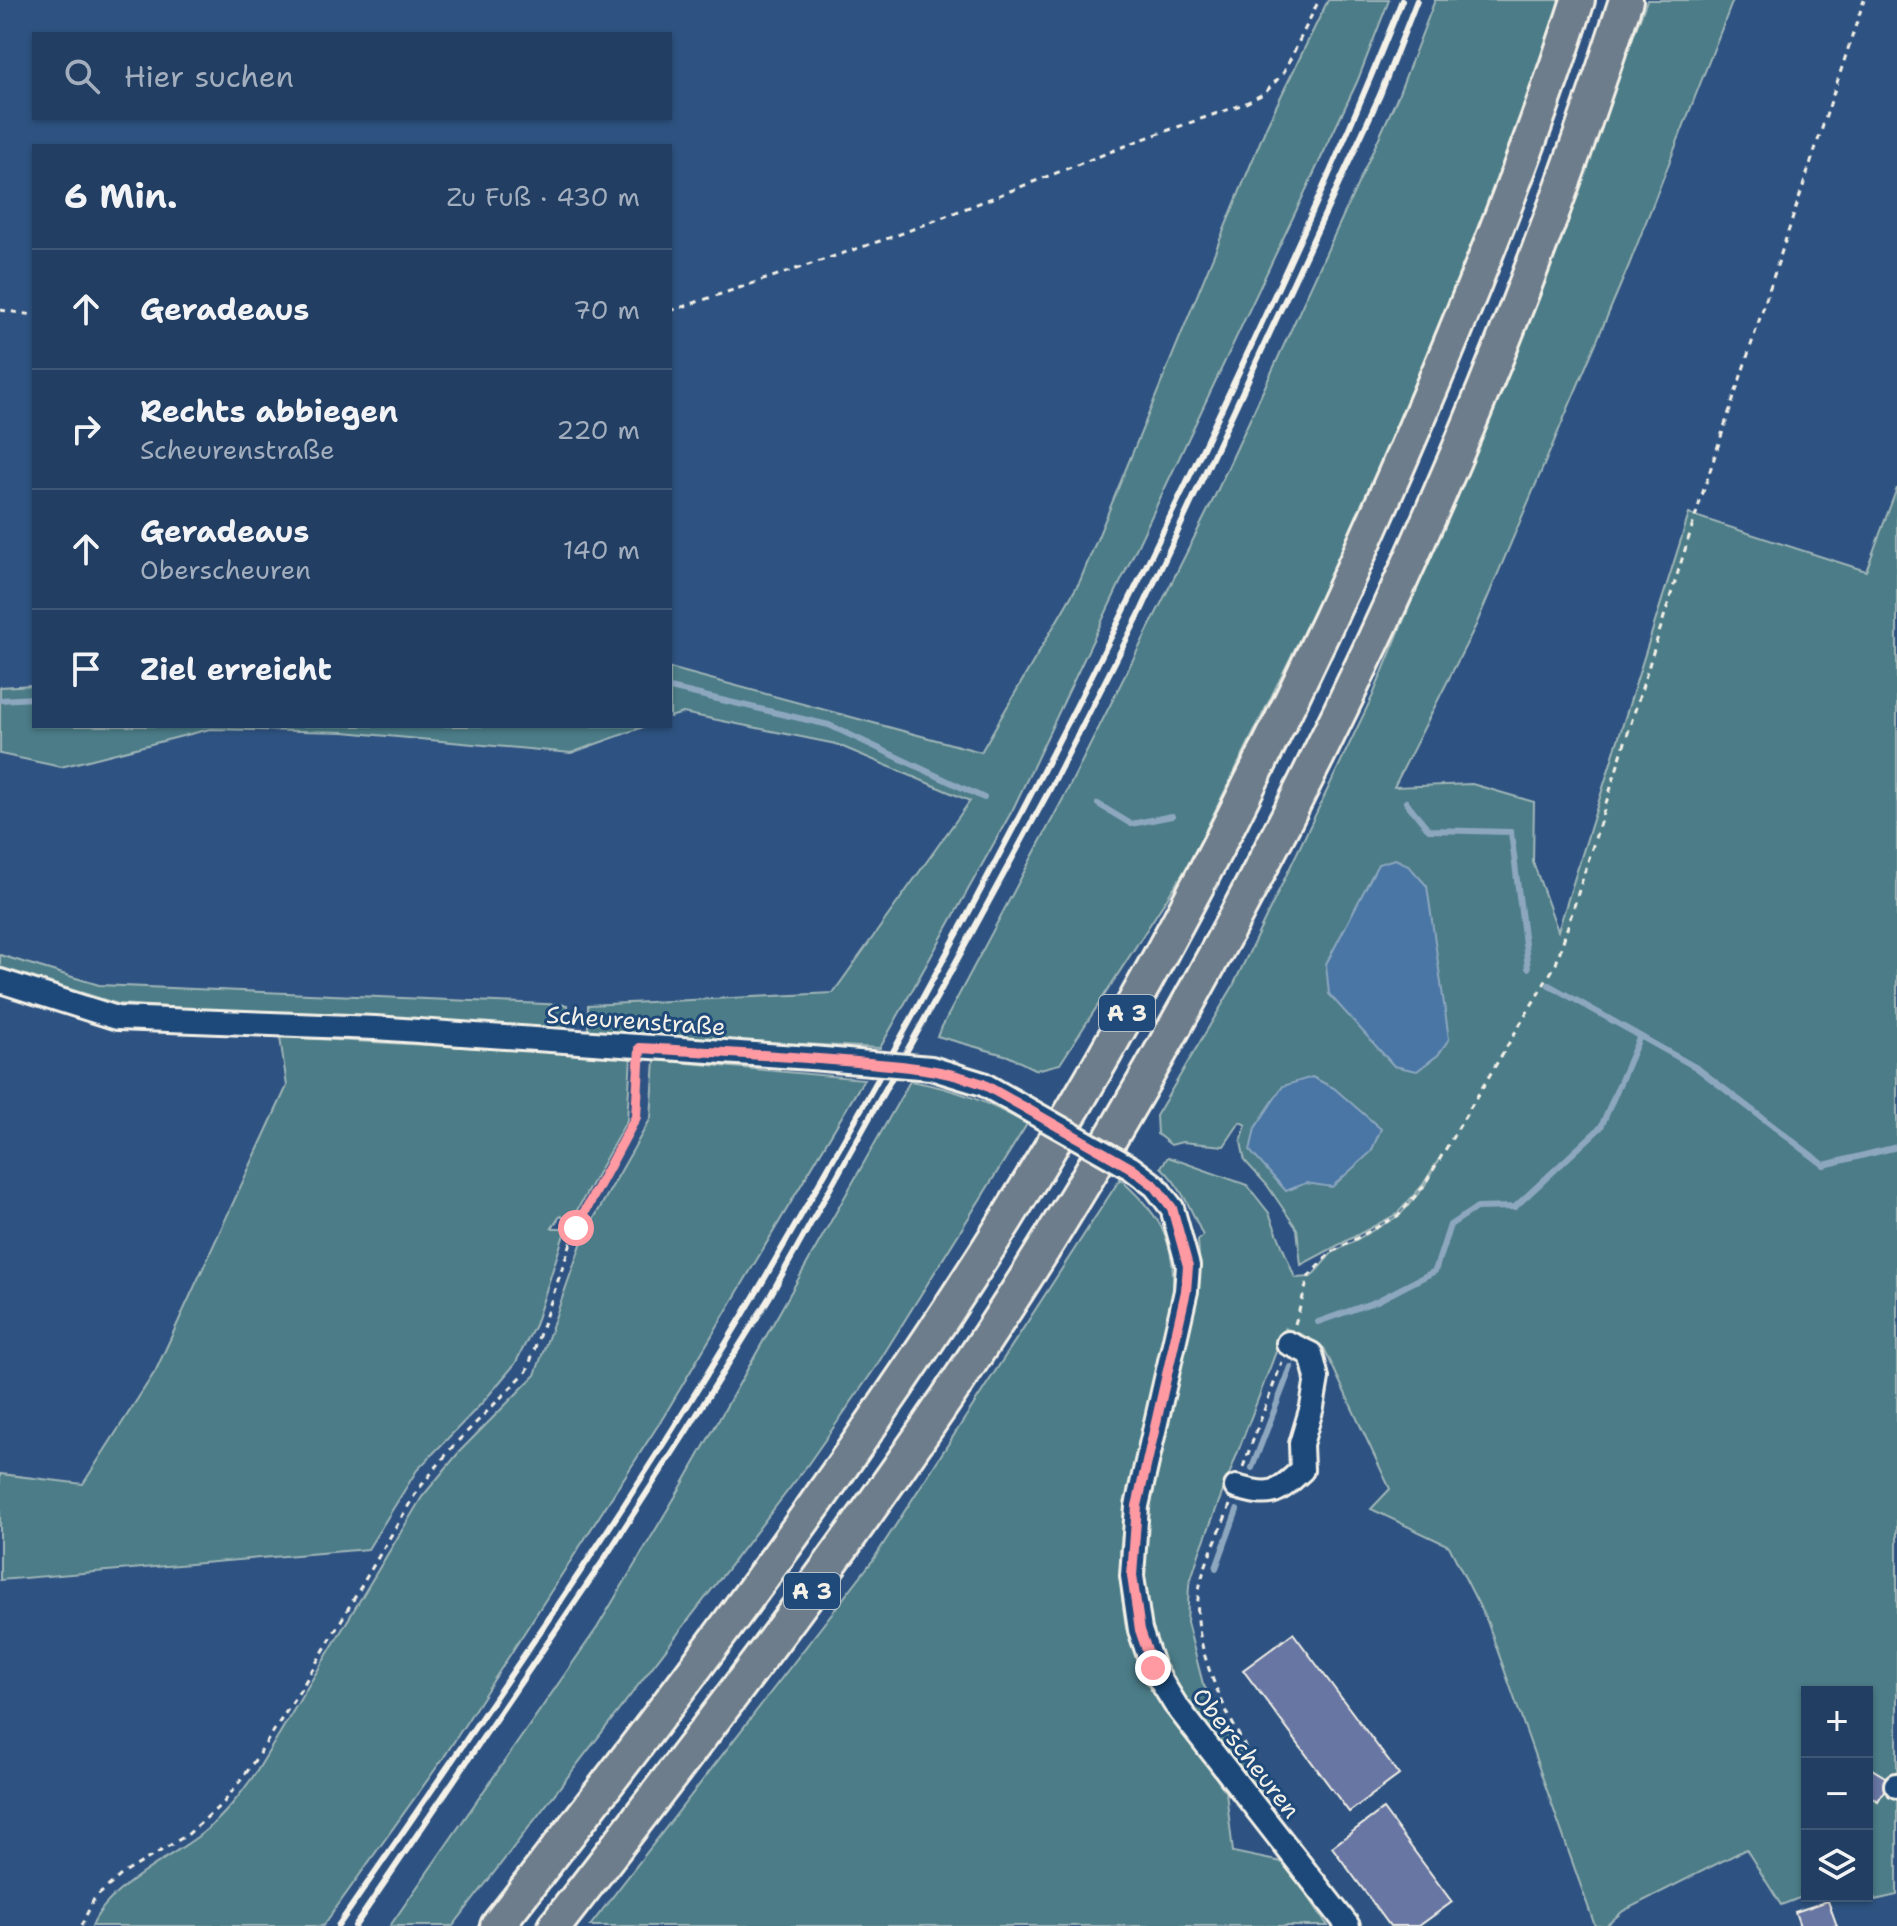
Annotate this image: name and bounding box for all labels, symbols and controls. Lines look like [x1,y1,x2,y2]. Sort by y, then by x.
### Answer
search box [32,32,672,120]
icon: search [60,54,104,98]
text: Hier suchen [124,56,294,97]
text: 6 Min. [64,173,177,219]
text: Zu Fuß · 430 m [446,179,640,214]
icon: ahead [64,287,108,331]
text: Geradeaus [140,289,309,330]
text: 70 m [573,292,640,327]
text: Rechts abbiegen [140,391,398,432]
icon: right [64,407,108,451]
text: 220 m [556,412,640,447]
text: Scheurenstraße [140,432,335,467]
text: Geradeaus [140,511,309,552]
icon: ahead [64,527,108,571]
text: 140 m [563,532,640,567]
text: Oberscheuren [140,552,311,587]
icon: arrive [64,647,108,691]
text: Ziel erreicht [140,649,332,690]
road number: A 3 [1099,995,1155,1031]
street label: Scheurenstraße [545,999,727,1043]
route start [558,1210,594,1246]
road number: A 3 [784,1573,840,1609]
route end [1135,1650,1171,1686]
street label: Oberscheuren [1185,1681,1307,1825]
map controls [1801,1686,1873,1902]
button: + [1801,1686,1873,1758]
button: − [1801,1758,1873,1830]
button: layers [1801,1830,1873,1902]

